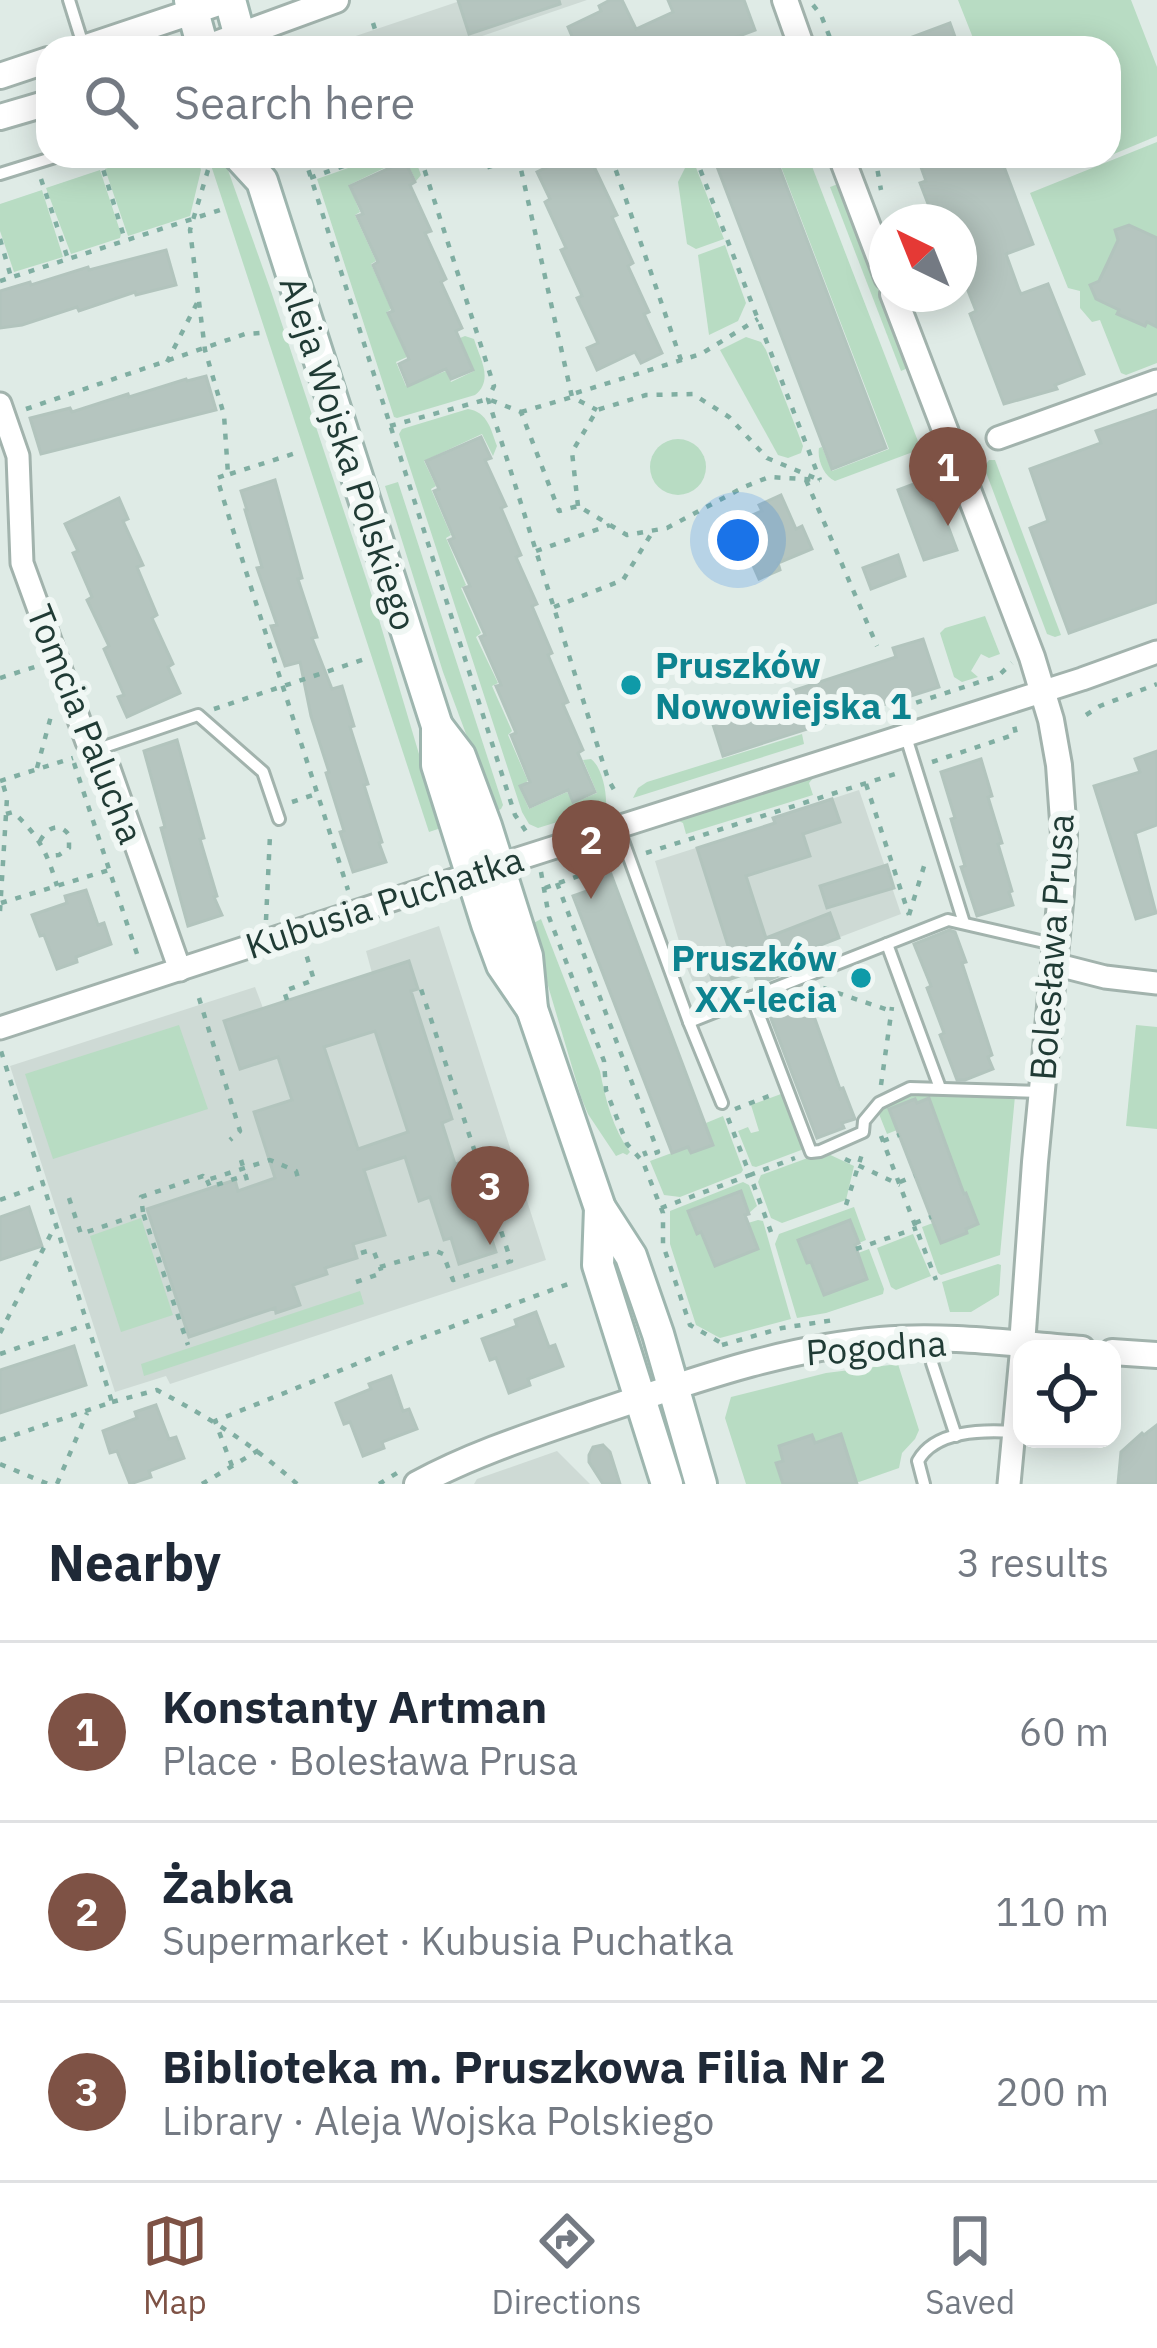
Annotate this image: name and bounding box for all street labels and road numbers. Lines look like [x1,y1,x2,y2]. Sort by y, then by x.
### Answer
street label: Aleja Wojska Polskiego [270,270,428,636]
street label: Tomcia Palucha [17,598,155,850]
street label: Bolesława Prusa [1018,812,1084,1082]
street label: Kubusia Puchatka [239,835,529,969]
street label: Pogodna [804,1319,948,1375]

